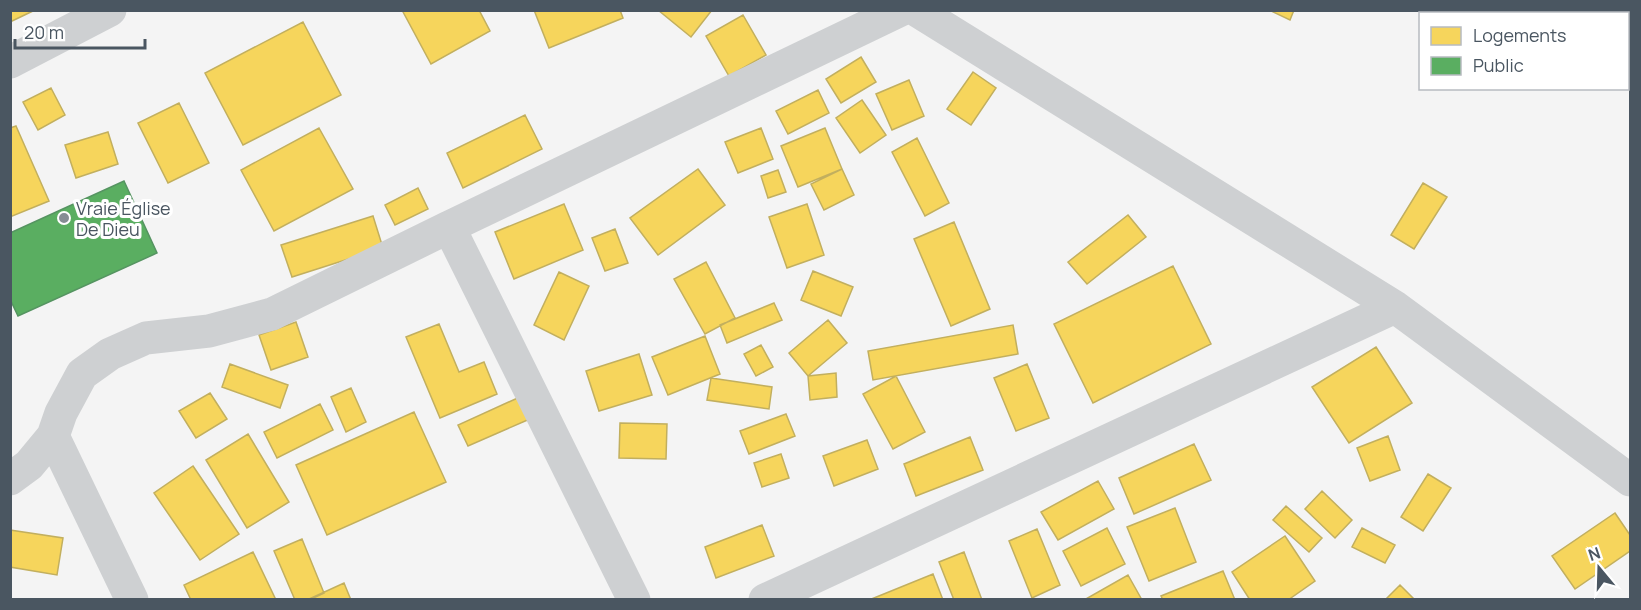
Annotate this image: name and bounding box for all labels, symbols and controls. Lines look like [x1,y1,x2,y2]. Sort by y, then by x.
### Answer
scale bar [15,12,146,50]
legend [1419,12,1629,90]
text: 20 m [24,20,64,44]
text: Logements [1473,23,1567,47]
text: Public [1473,53,1524,77]
place label: Vraie Église De Dieu [76,196,171,241]
marker: Vraie Église De Dieu [57,211,71,225]
north arrow [1569,538,1629,598]
text: N [1585,542,1603,566]

